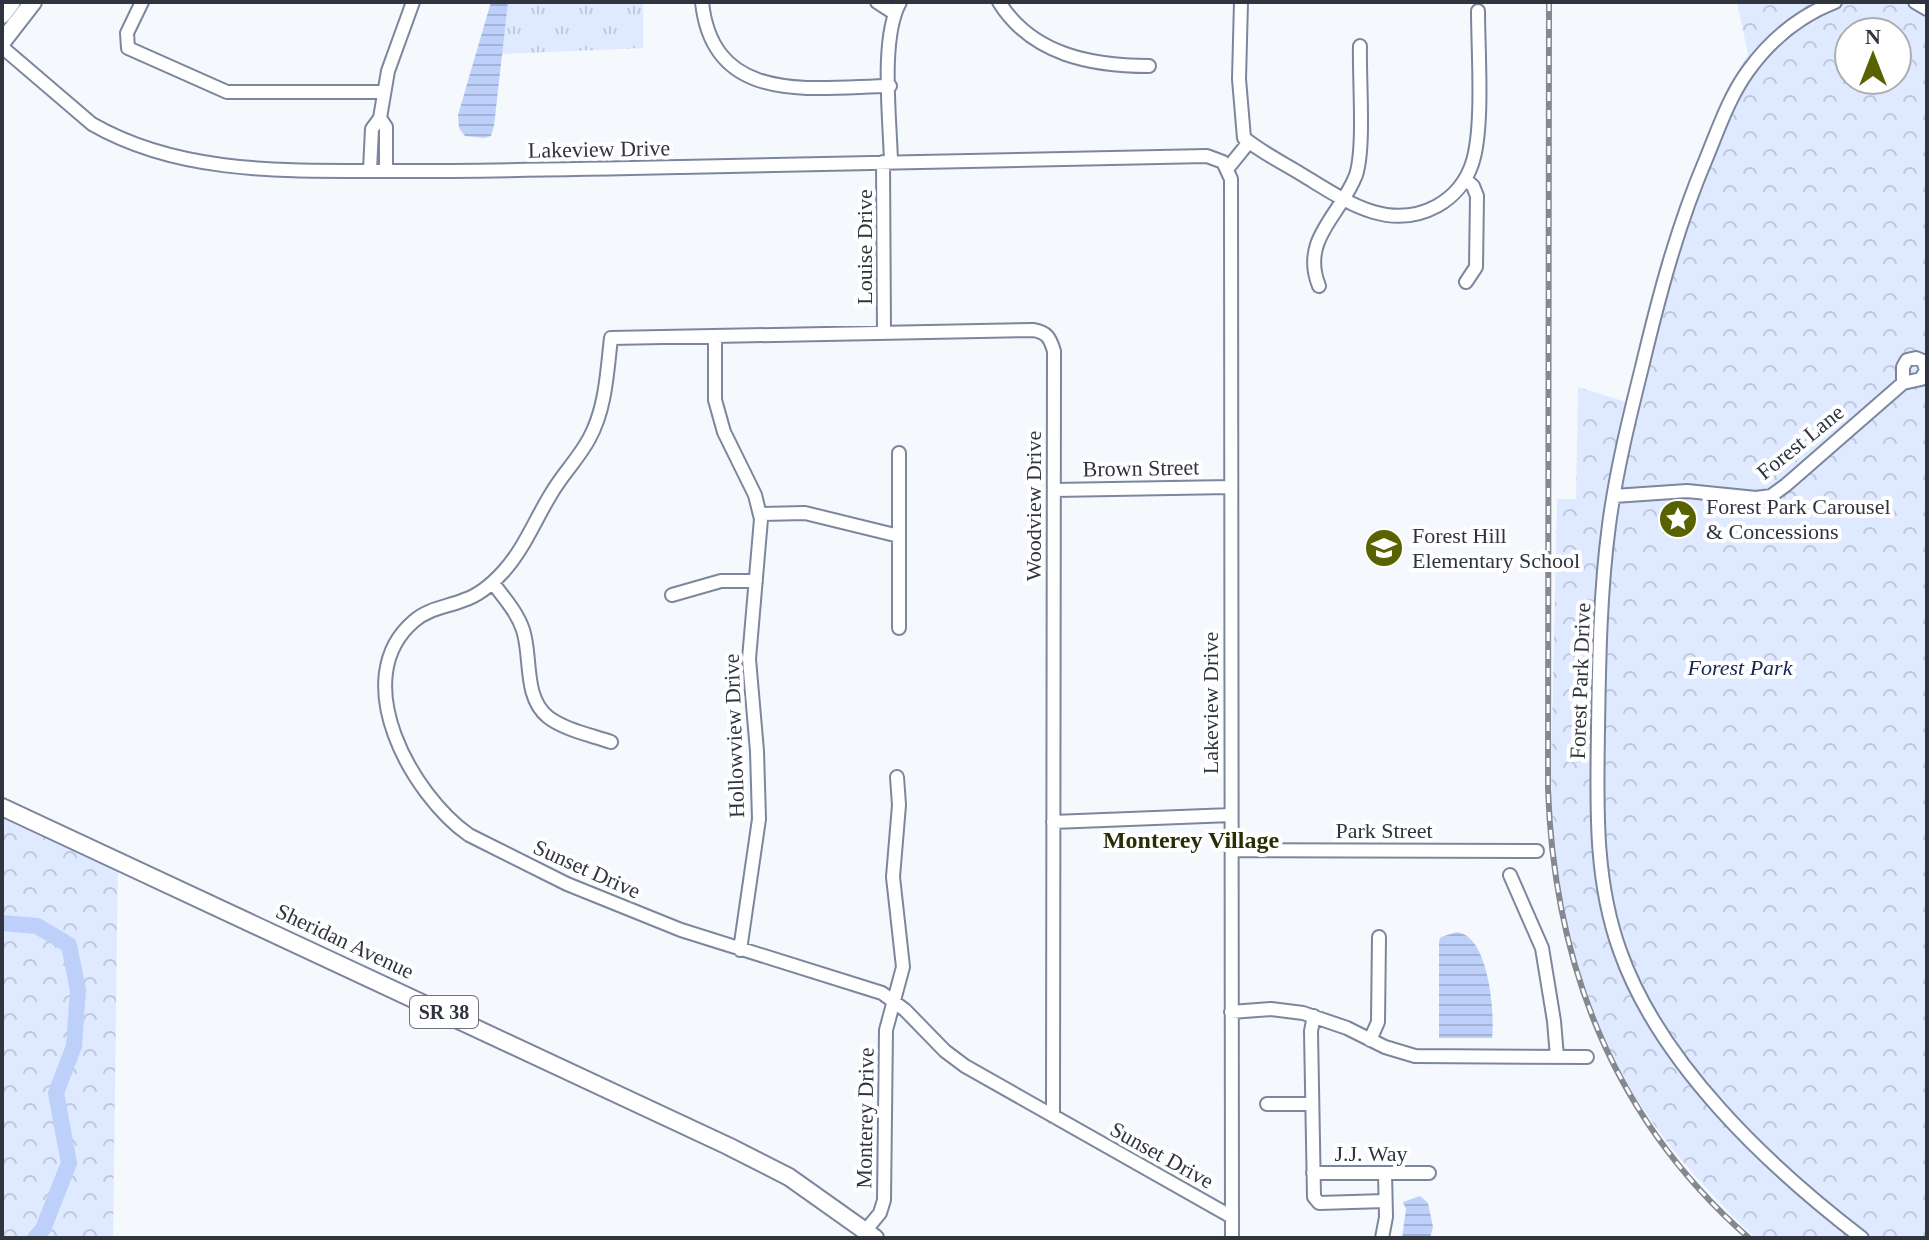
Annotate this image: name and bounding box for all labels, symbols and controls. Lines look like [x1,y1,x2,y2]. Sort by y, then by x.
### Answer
north arrow [1833,16,1913,96]
text: N [1865,24,1881,49]
street label: Lakeview Drive [528,135,670,163]
street label: Louise Drive [852,189,877,305]
street label: Forest Lane [1752,399,1848,485]
street label: Woodview Drive [1021,431,1046,581]
street label: Brown Street [1082,454,1200,482]
place label: Forest Park Carousel & Concessions [1706,494,1891,544]
place icon: Forest Park Carousel & Concessions [1657,498,1699,540]
place label: Forest Hill Elementary School [1412,523,1580,573]
school or university icon: Forest Hill Elementary School [1363,527,1405,569]
street label: Forest Park Drive [1565,602,1595,760]
street label: Lakeview Drive [1198,632,1223,774]
street label: Hollowview Drive [719,653,749,819]
park label: Forest Park [1687,655,1794,680]
street label: Park Street [1335,818,1433,843]
district label: Monterey Village [1103,827,1279,853]
street label: Sunset Drive [530,834,644,904]
street label: Sheridan Avenue [272,898,418,984]
road number: SR 38 [410,996,478,1028]
street label: Monterey Drive [851,1047,879,1189]
street label: Sunset Drive [1106,1116,1218,1194]
street label: J.J. Way [1335,1141,1408,1166]

